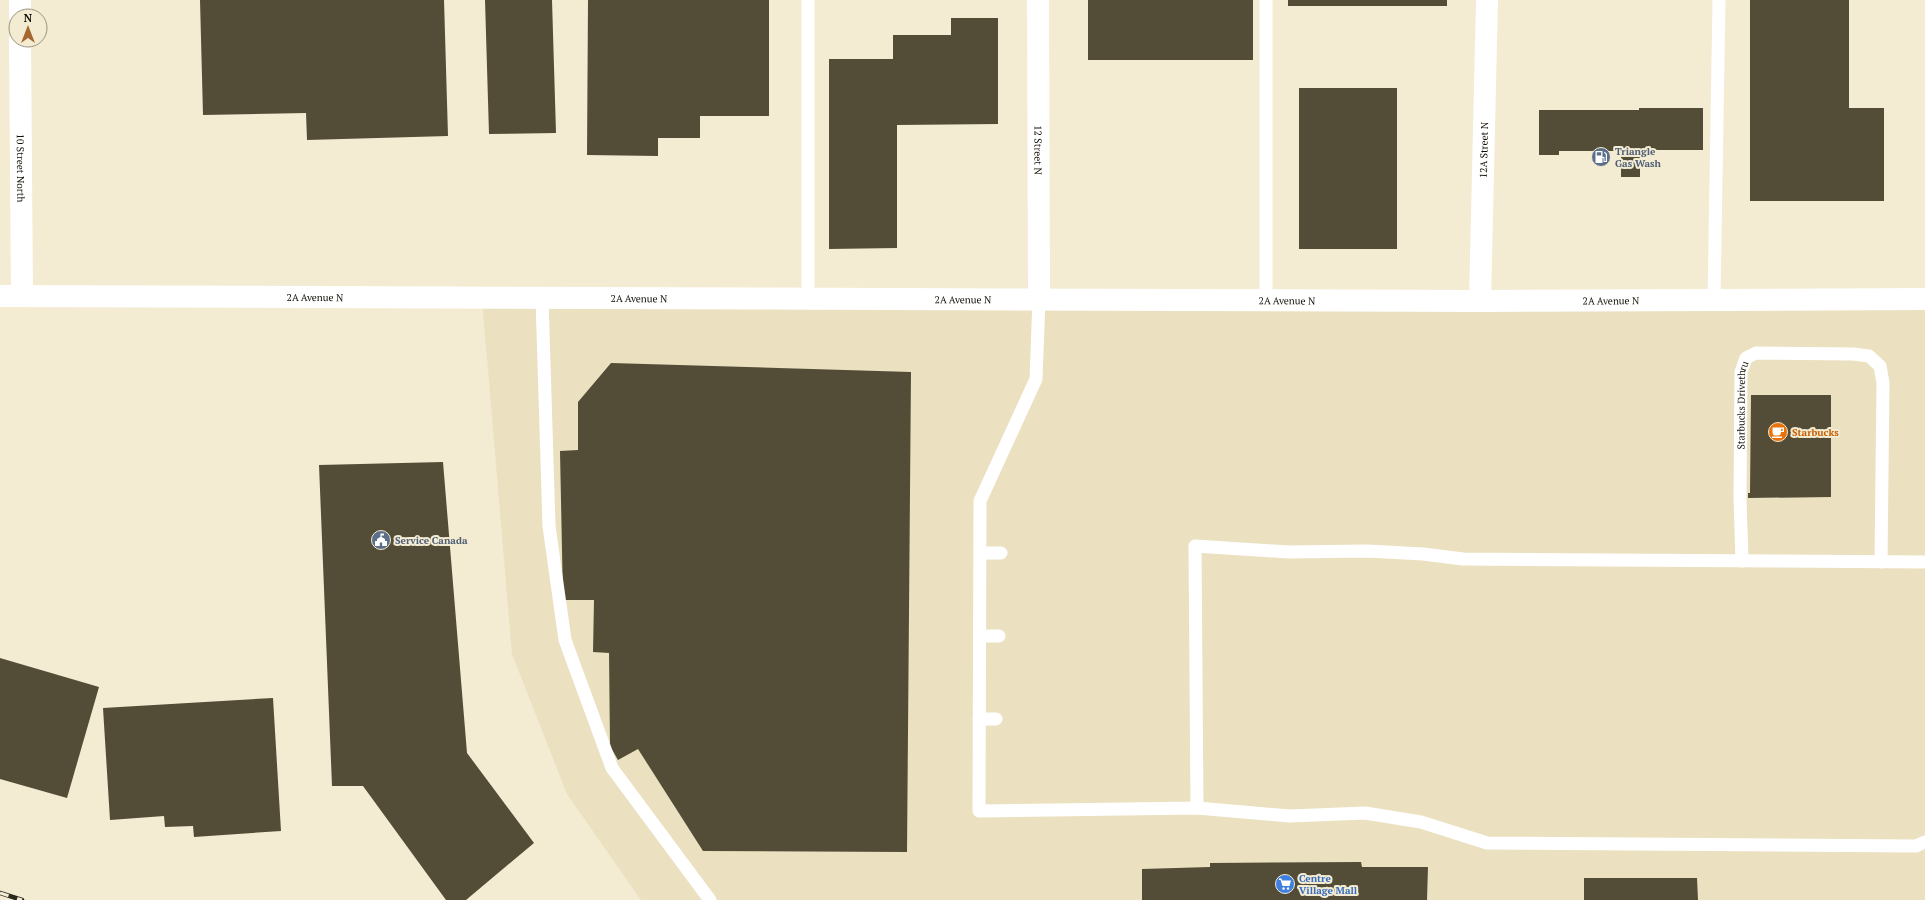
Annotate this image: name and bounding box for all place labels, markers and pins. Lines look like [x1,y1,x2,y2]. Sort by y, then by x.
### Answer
place label: Triangle Gas Wash [1615,145,1662,170]
fuel station icon: Triangle Gas Wash [1590,146,1612,168]
cafe icon: Starbucks [1767,421,1789,443]
place label: Starbucks [1792,426,1839,439]
public building icon: Service Canada [370,529,392,551]
place label: Service Canada [395,534,468,547]
place label: Centre Village Mall [1299,872,1358,897]
supermarket icon: Centre Village Mall [1274,873,1296,895]

